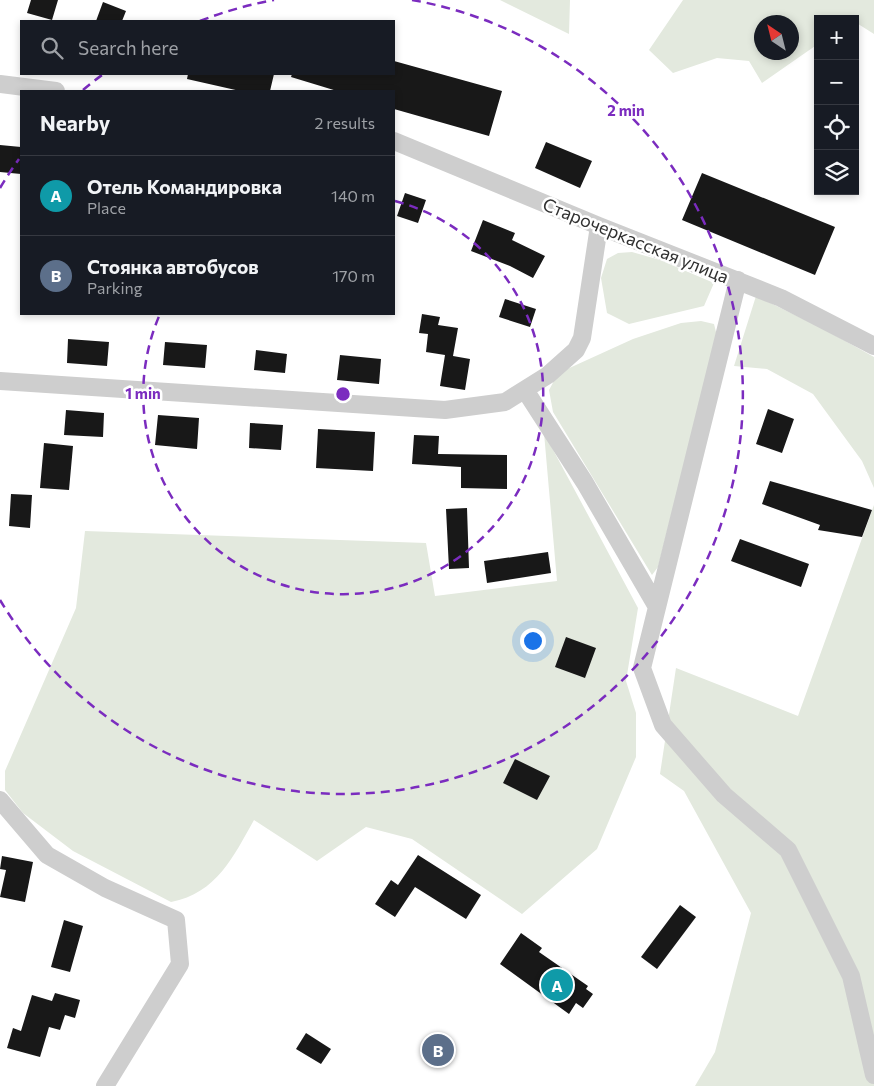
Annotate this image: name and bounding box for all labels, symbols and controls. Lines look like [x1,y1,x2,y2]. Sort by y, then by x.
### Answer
north arrow [754,15,799,60]
map controls [814,15,859,195]
button: + [814,15,859,60]
search box [20,20,395,75]
icon: search [38,34,66,62]
text: Search here [78,36,178,59]
button: − [814,60,859,105]
text: 2 min [607,101,645,119]
button: locate [814,105,859,150]
text: Nearby [40,110,110,135]
text: 2 results [314,113,375,132]
button: layers [814,150,859,195]
text: Отель Командировка [87,175,282,198]
text: A [50,186,62,205]
text: 140 m [331,186,375,205]
street label: Старочеркасская улица [540,193,732,287]
text: Place [87,198,126,217]
text: Стоянка автобусов [87,255,259,278]
text: B [51,266,61,285]
text: 170 m [332,266,375,285]
text: Parking [87,278,142,297]
text: 1 min [125,384,161,402]
centre of rings [334,385,352,403]
your location [520,628,546,654]
pin: A [541,966,573,1004]
pin: B [422,1031,454,1069]

